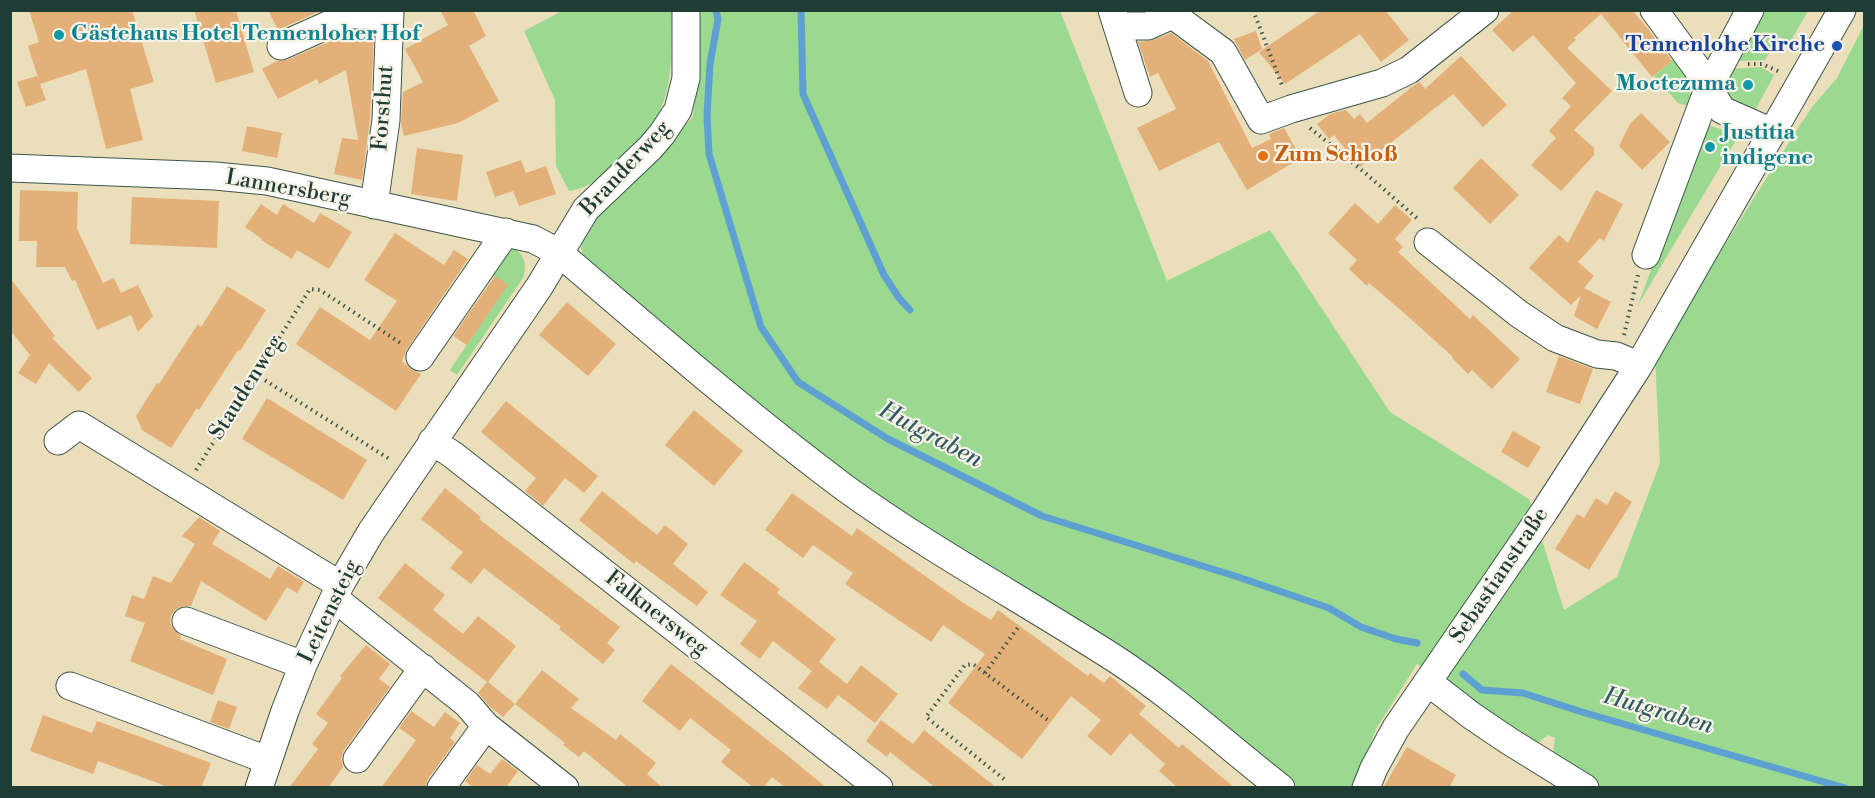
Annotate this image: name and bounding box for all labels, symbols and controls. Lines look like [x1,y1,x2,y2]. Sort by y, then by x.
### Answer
place label: Gästehaus Hotel Tennenloher Hof [71,22,420,48]
marker: Gästehaus Hotel Tennenloher Hof [52,28,66,42]
place label: Tennenlohe Kirche [1625,33,1825,59]
marker: Tennenlohe Kirche [1830,39,1844,53]
street label: Forsthut [368,64,400,152]
place label: Moctezuma [1616,72,1736,98]
marker: Moctezuma [1741,78,1755,92]
street label: Branderweg [575,116,677,222]
place label: Justitia indigene [1722,121,1813,172]
marker: Justitia indigene [1703,140,1717,154]
place label: Zum Schloß [1275,143,1398,169]
marker: Zum Schloß [1256,149,1270,163]
street label: Lannersberg [223,165,353,213]
street label: Staudenweg [204,331,290,445]
water label: Hutgraben [873,397,987,475]
street label: Sebastianstraße [1445,503,1555,649]
street label: Leitensteig [294,556,366,668]
street label: Falknersweg [599,566,713,662]
water label: Hutgraben [1600,683,1716,741]

